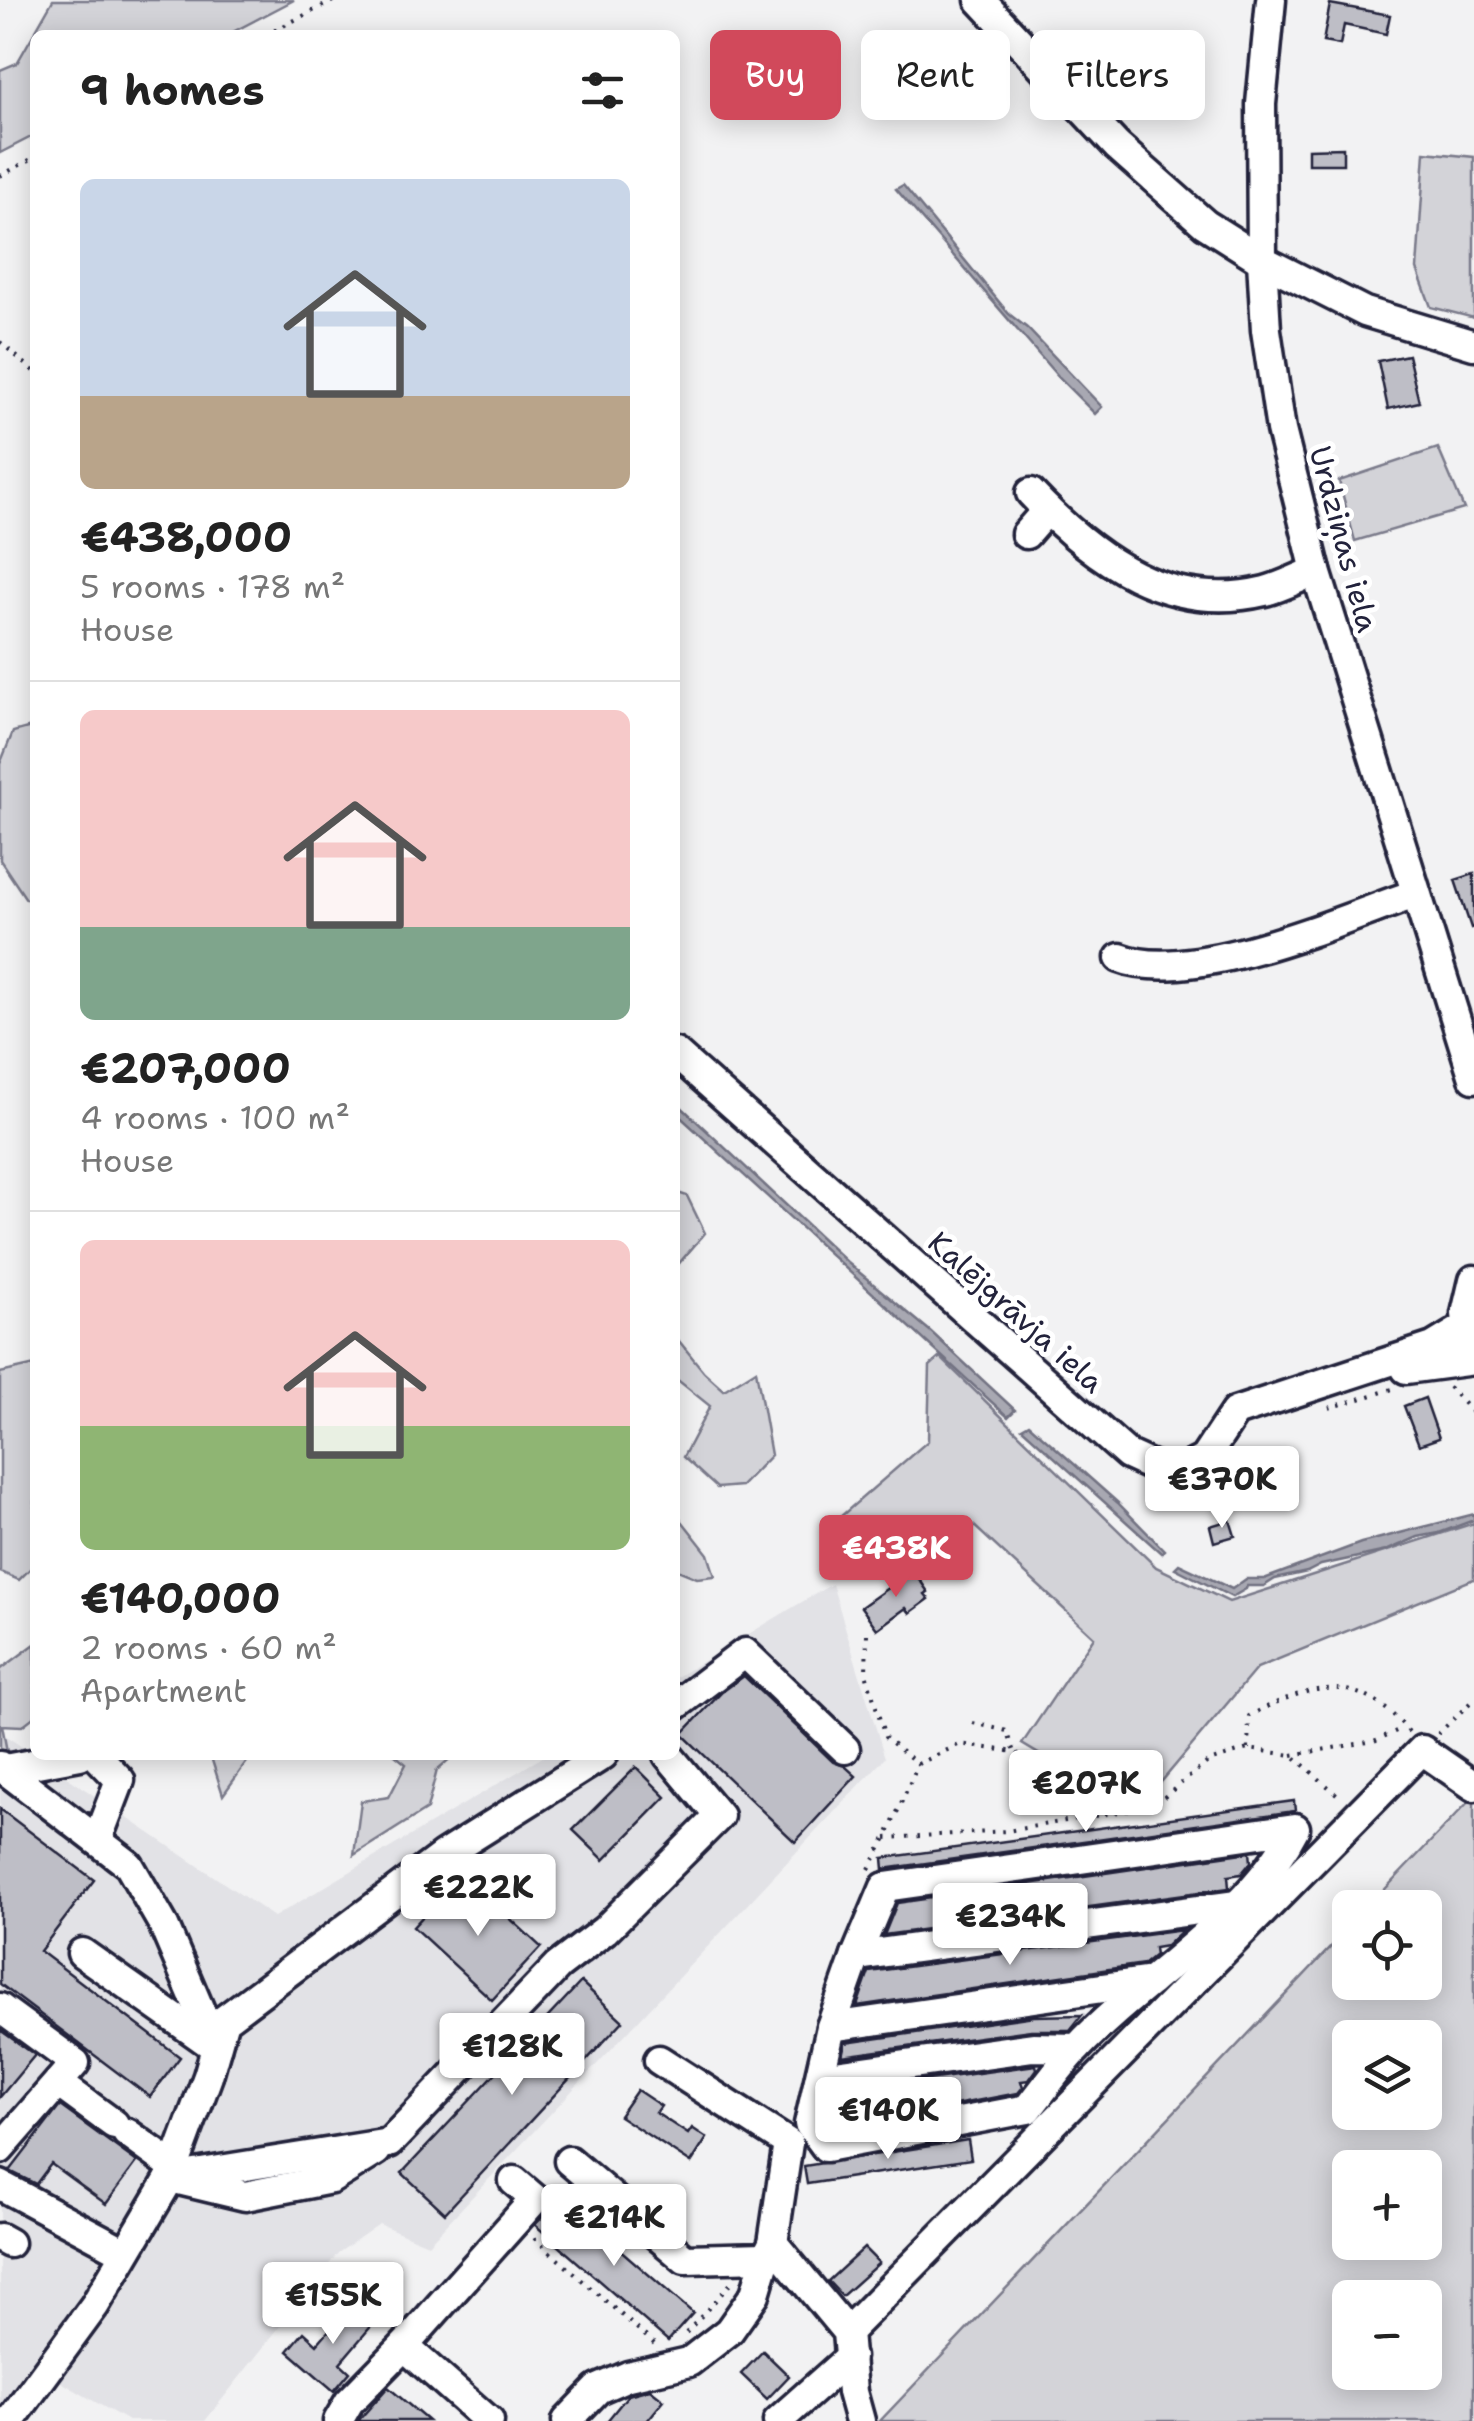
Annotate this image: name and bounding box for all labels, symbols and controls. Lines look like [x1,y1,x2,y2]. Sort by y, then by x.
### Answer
chip: Buy [710,30,841,120]
chip: Rent [861,30,1010,120]
chip: Filters [1030,30,1205,120]
text: 9 homes [80,62,265,118]
icon: filters [575,63,630,118]
icon: home [265,244,445,424]
street label: Urdziņas iela [1299,441,1389,637]
text: €438,000 [80,509,292,565]
text: 5 rooms · 178 m² [80,565,345,608]
text: House [80,608,174,651]
icon: home [265,775,445,955]
text: €207,000 [80,1040,291,1096]
text: 4 rooms · 100 m² [80,1096,350,1139]
text: House [80,1139,174,1182]
street label: Kalējgrāvja iela [919,1222,1113,1402]
icon: home [265,1305,445,1485]
pin: €370K [1152,1446,1292,1531]
text: €370K [1167,1457,1277,1500]
pin: €438K [826,1515,966,1600]
text: €438K [841,1526,951,1569]
text: €140,000 [80,1570,281,1626]
text: 2 rooms · 60 m² [80,1626,337,1669]
text: Apartment [80,1669,247,1712]
pin: €207K [1016,1750,1156,1835]
text: €207K [1031,1761,1141,1804]
pin: €222K [408,1854,548,1939]
text: €222K [423,1865,533,1908]
pin: €234K [940,1883,1080,1968]
map controls [1332,1890,1442,2390]
button: locate [1332,1890,1442,2000]
text: €234K [955,1894,1065,1937]
pin: €128K [442,2013,582,2098]
button: layers [1332,2020,1442,2130]
text: €128K [461,2024,563,2067]
pin: €140K [818,2077,958,2162]
text: €140K [837,2088,939,2131]
button: + [1332,2150,1442,2260]
pin: €214K [544,2184,684,2269]
text: €214K [563,2195,665,2238]
pin: €155K [263,2262,403,2347]
text: €155K [284,2273,382,2316]
button: − [1332,2280,1442,2390]

